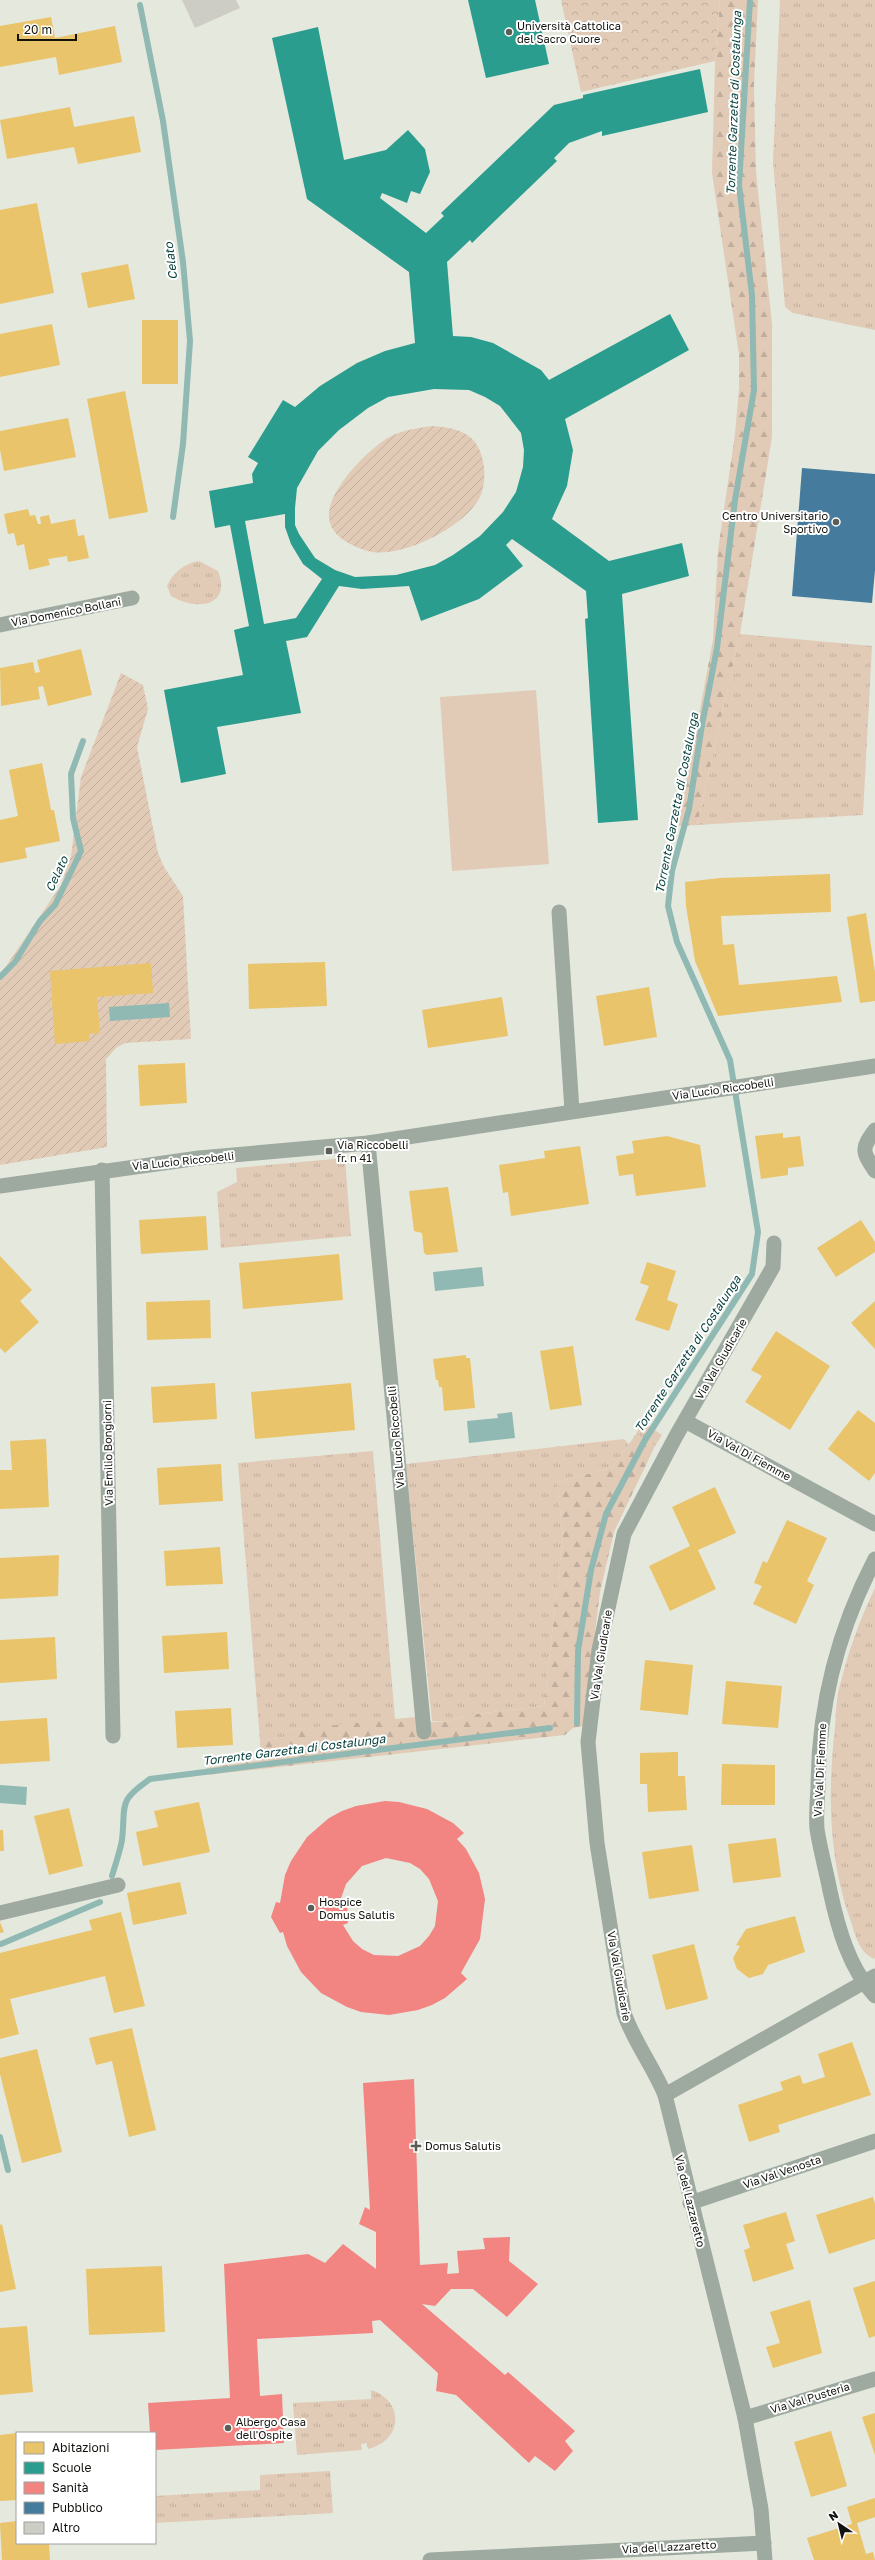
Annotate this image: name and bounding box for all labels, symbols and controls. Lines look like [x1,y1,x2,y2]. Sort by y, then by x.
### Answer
water label: Torrente Garzetta di Costalunga [723,10,744,195]
scale bar [18,16,76,42]
place label: Università Cattolica del Sacro Cuore [517,19,621,45]
text: 20 m [24,22,52,37]
marker: Università Cattolica del Sacro Cuore [504,27,514,37]
water label: Celato [161,241,180,281]
place label: Centro Universitario Sportivo [722,509,828,535]
marker: Centro Universitario Sportivo [831,517,841,527]
street label: Via Domenico Bollani [10,594,122,629]
water label: Torrente Garzetta di Costalunga [652,710,702,894]
water label: Celato [42,853,72,894]
street label: Via Lucio Riccobelli [671,1075,775,1102]
place label: Via Riccobelli fr. n 41 [337,1138,408,1164]
marker: Via Riccobelli fr. n 41 [324,1146,334,1156]
street label: Via Lucio Riccobelli [131,1149,235,1172]
water label: Torrente Garzetta di Costalunga [631,1272,745,1435]
street label: Via Val Giudicarie [692,1316,749,1402]
street label: Via Lucio Riccobelli [385,1385,406,1489]
street label: Via Emilio Bongiorni [100,1400,115,1506]
street label: Via Val Di Fiemme [705,1426,793,1483]
street label: Via Val Giudicarie [587,1609,614,1701]
street label: Via Val Di Fiemme [811,1723,828,1817]
water label: Torrente Garzetta di Costalunga [202,1731,387,1768]
place label: Hospice Domus Salutis [319,1895,395,1921]
marker: Hospice Domus Salutis [306,1903,316,1913]
street label: Via Val Giudicarie [605,1930,634,2022]
place label: Domus Salutis [425,2139,501,2152]
marker: Domus Salutis [410,2140,422,2152]
street label: Via Val Venosta [741,2152,822,2191]
street label: Via del Lazzaretto [673,2153,708,2249]
street label: Via Val Pusteria [769,2379,851,2416]
place label: Albergo Casa dell'Ospite [236,2415,306,2441]
marker: Albergo Casa dell'Ospite [223,2423,233,2433]
legend [16,2432,156,2544]
text: Abitazioni [52,2440,109,2455]
text: Scuole [52,2460,91,2475]
text: Sanità [52,2480,89,2495]
text: Pubblico [52,2500,103,2515]
north arrow [819,2504,859,2544]
text: N [826,2508,840,2523]
text: Altro [52,2520,80,2535]
street label: Via del Lazzaretto [621,2538,717,2555]

